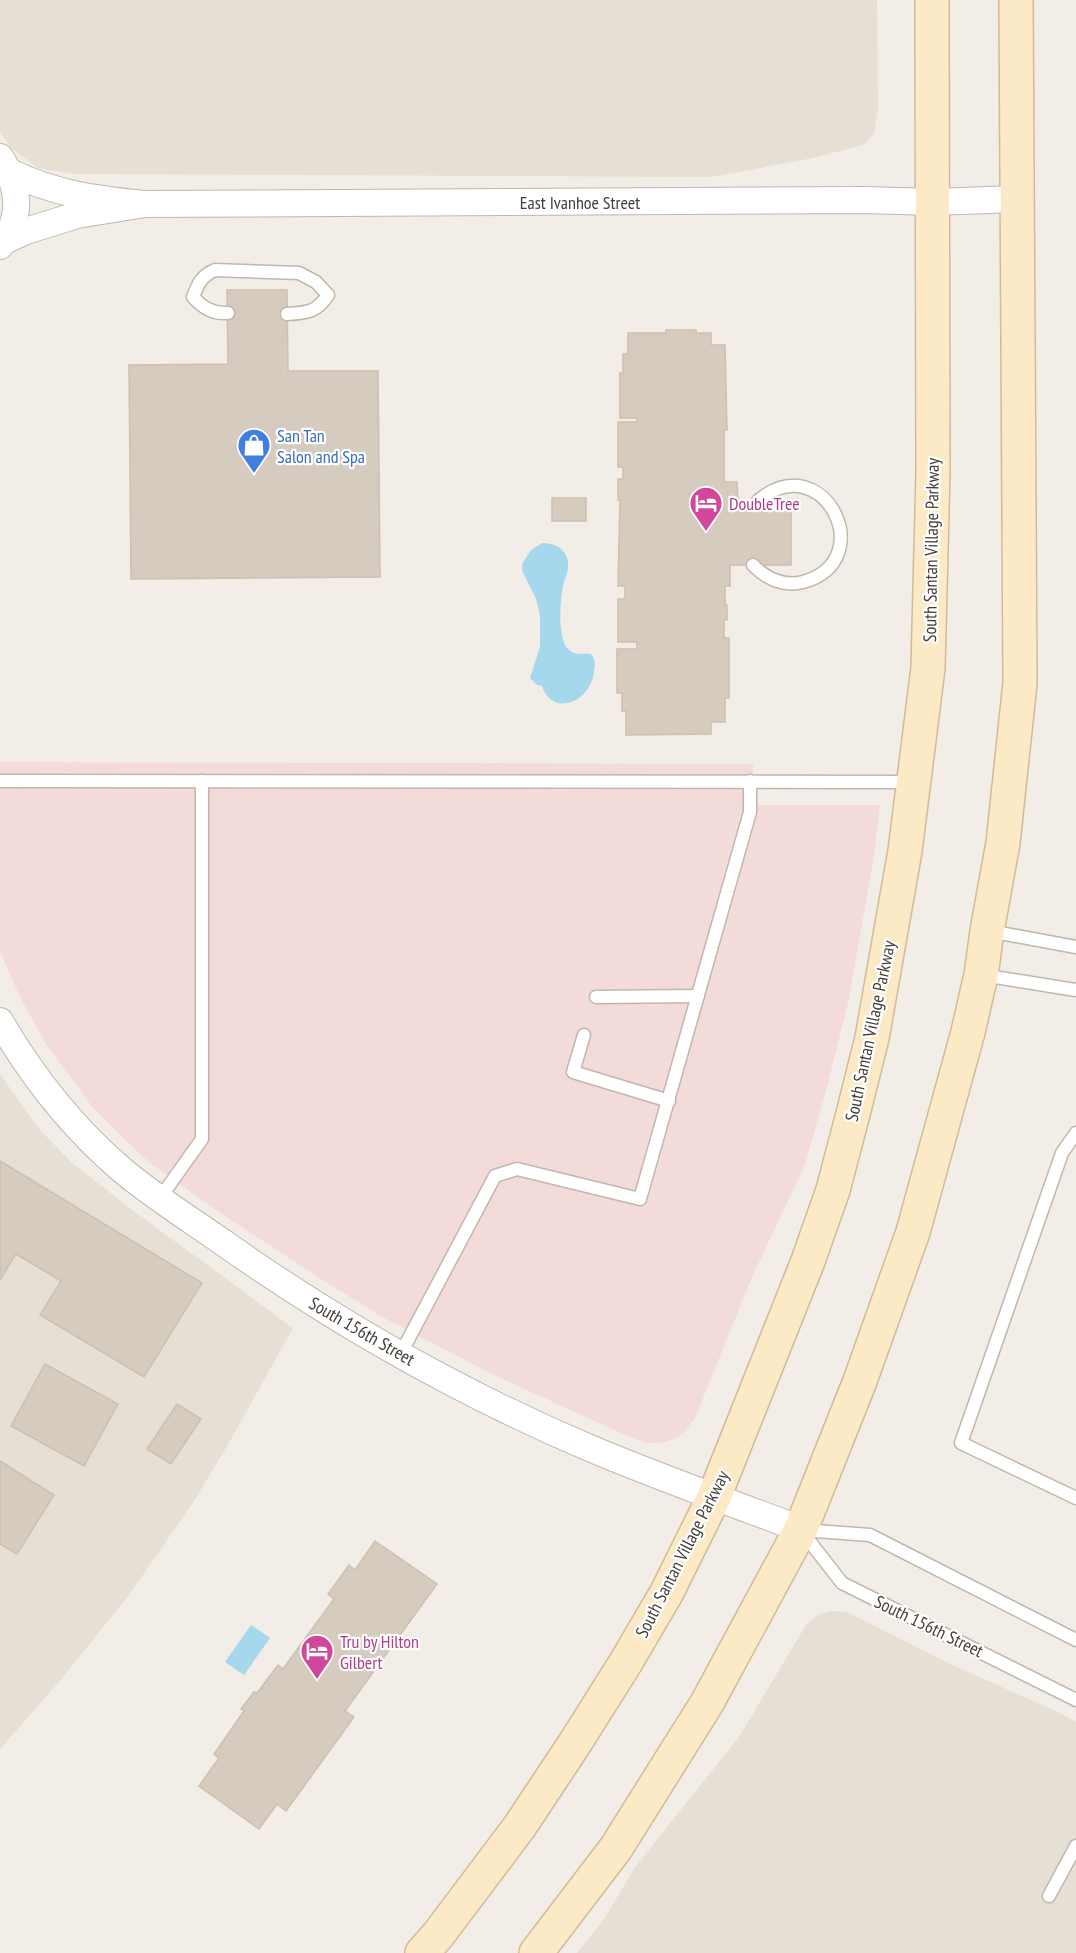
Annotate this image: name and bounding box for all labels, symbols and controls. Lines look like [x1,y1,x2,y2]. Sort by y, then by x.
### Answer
street label: East Ivanhoe Street [520,191,640,214]
place label: San Tan Salon and Spa [277,424,365,468]
shop icon: San Tan Salon and Spa [236,427,272,474]
street label: South Santan Village Parkway [918,457,944,642]
hotel icon: DoubleTree [688,485,724,532]
place label: DoubleTree [729,492,800,515]
street label: South Santan Village Parkway [840,938,900,1124]
street label: South 156th Street [305,1291,419,1371]
street label: South Santan Village Parkway [630,1466,734,1641]
street label: South 156th Street [871,1590,987,1662]
place label: Tru by Hilton Gilbert [340,1630,419,1674]
hotel icon: Tru by Hilton Gilbert [299,1633,335,1680]

